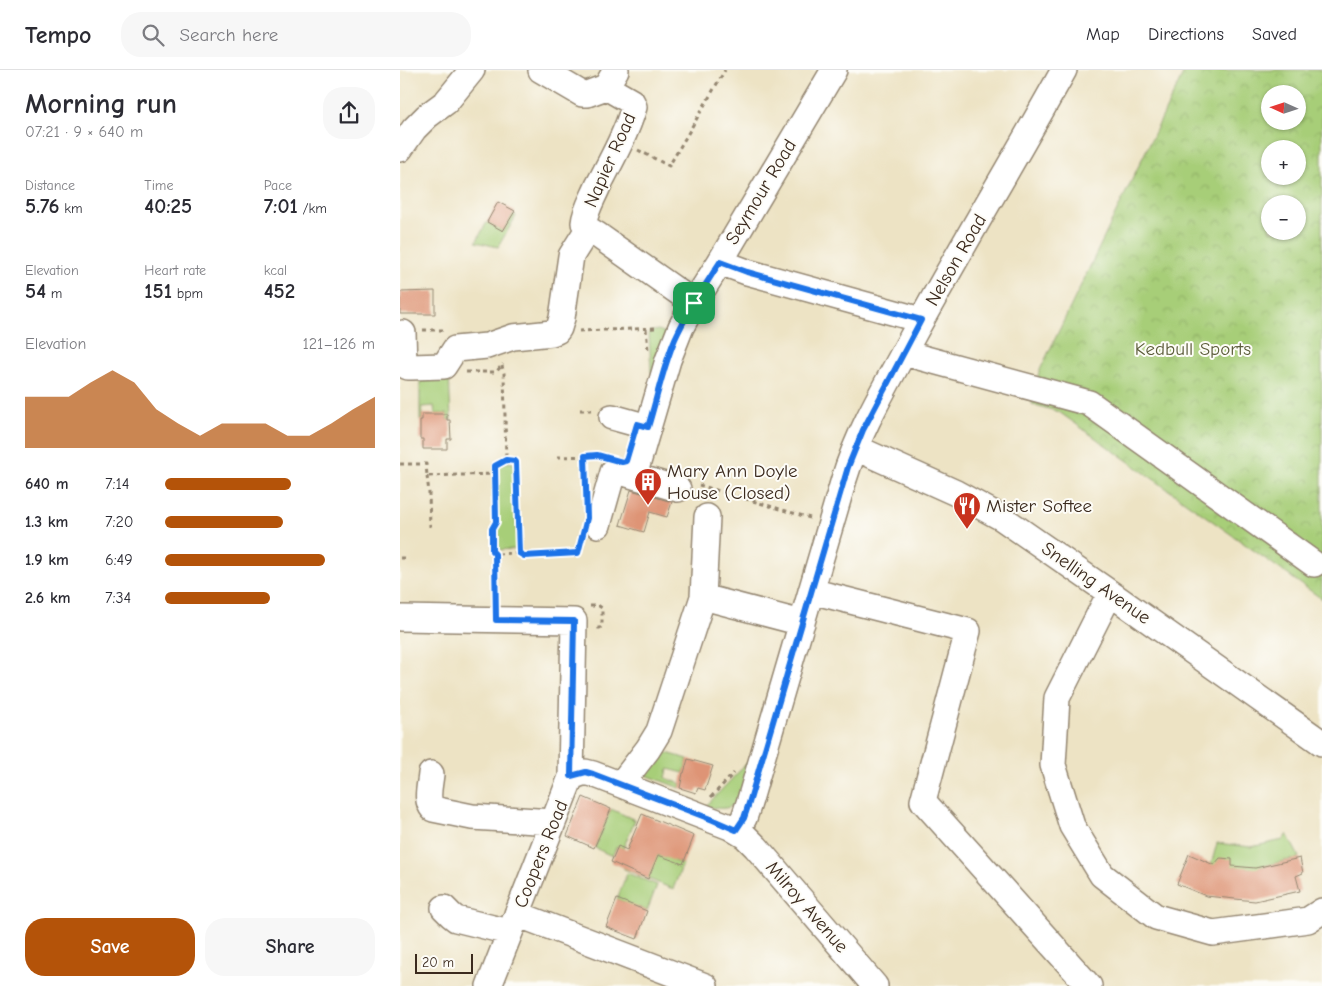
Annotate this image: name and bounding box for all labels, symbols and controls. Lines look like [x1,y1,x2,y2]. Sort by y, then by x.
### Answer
search box [121,12,471,57]
text: Tempo [25,21,91,49]
icon: search [139,21,167,49]
text: Search here [179,24,278,46]
text: Map [1086,24,1120,45]
text: Directions [1148,24,1224,45]
text: Saved [1252,24,1297,45]
north arrow [1261,85,1306,130]
map controls [1261,85,1306,240]
button: share [323,87,375,139]
text: Morning run [25,88,177,120]
street label: Napier Road [579,109,641,211]
text: 07:21 · 9 × 640 m [25,123,143,141]
street label: Seymour Road [721,135,801,249]
button: + [1261,140,1306,185]
text: Distance [25,177,75,194]
text: Time [144,177,173,194]
text: Pace [264,177,292,194]
text: 5.76 [25,194,60,218]
text: 40:25 [144,194,192,218]
text: 7:01 [264,194,298,218]
button: − [1261,195,1306,240]
text: km [60,200,83,217]
text: /km [298,200,327,217]
street label: Nelson Road [921,210,991,310]
text: Elevation [25,262,79,279]
text: Heart rate [144,262,206,279]
text: kcal [264,262,287,279]
text: 54 [25,279,46,303]
text: 151 [144,279,172,303]
text: 452 [264,279,295,303]
pin [673,282,715,324]
text: m [46,285,62,302]
text: bpm [172,285,203,302]
icon: arrive [680,289,708,317]
text: Elevation [25,335,86,353]
text: 121–126 m [302,335,375,353]
park label: Kedbull Sports [1135,338,1251,360]
place label: Mary Ann Doyle House (Closed) [667,460,798,504]
building icon: Mary Ann Doyle House (Closed) [633,467,663,506]
text: 640 m [25,475,68,493]
text: 7:14 [105,475,130,493]
restaurant icon: Mister Softee [952,491,982,530]
place label: Mister Softee [986,495,1092,517]
text: 1.3 km [25,513,68,531]
text: 7:20 [105,513,134,531]
street label: Snelling Avenue [1037,537,1155,629]
text: 1.9 km [25,551,69,569]
text: 6:49 [105,551,133,569]
text: 2.6 km [25,589,70,607]
text: 7:34 [105,589,131,607]
street label: Coopers Road [509,797,573,911]
street label: Milroy Avenue [761,857,853,957]
button: Save [25,918,195,976]
button: Share [205,918,375,976]
scale bar [415,951,472,974]
text: 20 m [422,954,454,971]

